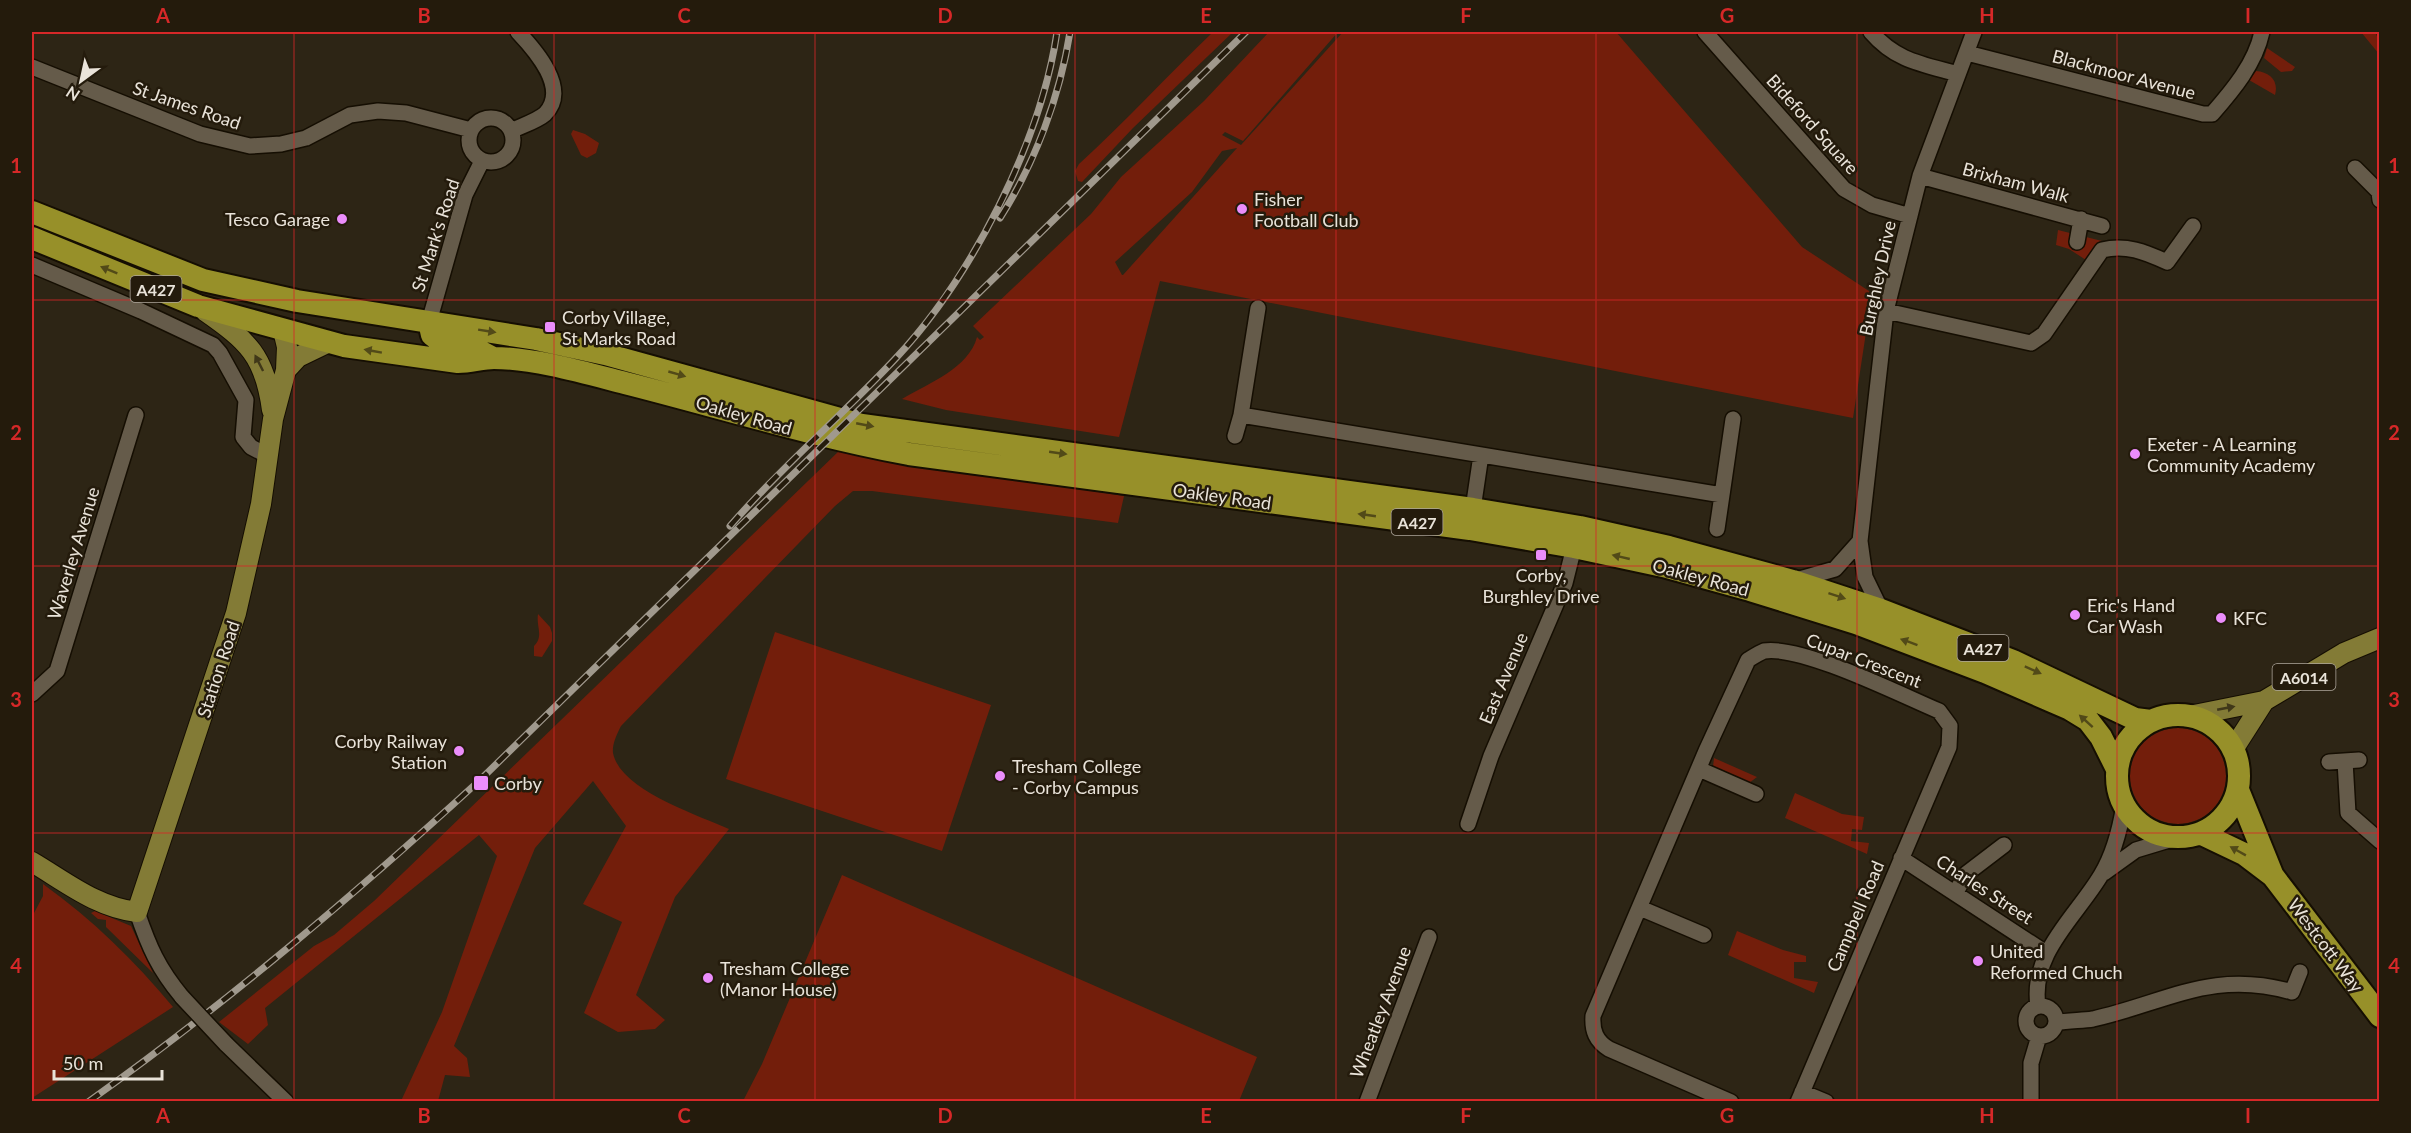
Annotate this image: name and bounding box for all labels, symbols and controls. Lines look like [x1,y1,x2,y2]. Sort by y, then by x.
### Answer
text: A [155,3,170,27]
text: B [417,3,431,27]
text: C [677,3,691,27]
text: D [937,3,953,27]
text: E [1200,3,1212,27]
text: F [1460,3,1472,27]
text: G [1720,3,1734,27]
text: H [1979,3,1995,27]
text: I [2245,3,2251,27]
street label: Blackmoor Avenue [2050,44,2198,104]
north arrow [51,51,111,111]
street label: Bideford Square [1762,70,1864,178]
street label: St James Road [130,76,244,134]
text: N [62,83,83,105]
text: 1 [10,153,22,177]
text: 1 [2388,153,2400,177]
street label: Brixham Walk [1960,157,2073,207]
street label: St Mark's Road [406,176,464,294]
place label: Fisher Football Club [1254,188,1359,231]
marker: Fisher Football Club [1235,202,1249,216]
place label: Tesco Garage [225,208,330,230]
marker: Tesco Garage [335,212,349,226]
street label: Burghley Drive [1854,218,1900,338]
one-way arrow [100,265,118,274]
road number: A427 [130,276,182,302]
place label: Corby Village, St Marks Road [562,306,676,349]
marker: Corby Village, St Marks Road [543,320,557,334]
one-way arrow [478,327,497,336]
one-way arrow [364,346,383,355]
one-way arrow [254,354,264,371]
one-way arrow [668,369,686,379]
street label: Oakley Road [693,391,795,439]
text: 2 [10,420,22,444]
text: 2 [2388,420,2400,444]
one-way arrow [856,421,875,430]
place label: Exeter - A Learning Community Academy [2147,433,2316,476]
marker: Exeter - A Learning Community Academy [2128,447,2142,461]
one-way arrow [1049,449,1068,458]
street label: Oakley Road [1171,478,1273,514]
street label: Waverley Avenue [42,484,104,622]
road number: A427 [1392,509,1442,535]
one-way arrow [1357,510,1376,519]
marker: Corby, Burghley Drive [1534,548,1548,562]
one-way arrow [1611,552,1630,561]
street label: Oakley Road [1650,554,1752,600]
place label: Corby, Burghley Drive [1482,564,1600,607]
one-way arrow [1828,591,1846,601]
place label: Eric's Hand Car Wash [2087,594,2175,637]
place label: KFC [2233,607,2267,629]
marker: Eric's Hand Car Wash [2068,608,2082,622]
marker: KFC [2214,611,2228,625]
street label: Station Road [192,618,244,720]
street label: Cupar Crescent [1803,628,1925,692]
street label: East Avenue [1474,629,1532,727]
road number: A427 [1958,635,2008,661]
one-way arrow [1900,637,1918,647]
road number: A6014 [2272,664,2336,690]
one-way arrow [2025,665,2043,675]
text: 3 [10,687,22,711]
text: 3 [2388,687,2400,711]
one-way arrow [2217,703,2236,712]
one-way arrow [2079,715,2094,728]
place label: Corby Railway Station [334,730,448,773]
marker: Corby Railway Station [452,744,466,758]
place label: Tresham College - Corby Campus [1012,755,1141,798]
marker: Tresham College - Corby Campus [993,769,1007,783]
place label: Corby [494,772,542,794]
marker: Corby [472,774,490,792]
one-way arrow [2229,846,2246,856]
street label: Charles Street [1932,850,2038,929]
street label: Campbell Road [1822,857,1888,975]
street label: Westcott Way [2283,894,2369,997]
place label: United Reformed Chuch [1990,940,2123,983]
street label: Wheatley Avenue [1345,943,1415,1081]
text: 4 [10,953,22,977]
text: 4 [2388,953,2400,977]
marker: United Reformed Chuch [1971,954,1985,968]
place label: Tresham College (Manor House) [720,957,849,1000]
marker: Tresham College (Manor House) [701,971,715,985]
scale bar [54,1043,162,1081]
text: 50 m [63,1052,103,1074]
text: A [155,1103,170,1127]
text: B [417,1103,431,1127]
text: C [677,1103,691,1127]
text: D [937,1103,953,1127]
text: E [1200,1103,1212,1127]
text: F [1460,1103,1472,1127]
text: G [1720,1103,1734,1127]
text: H [1979,1103,1995,1127]
text: I [2245,1103,2251,1127]

